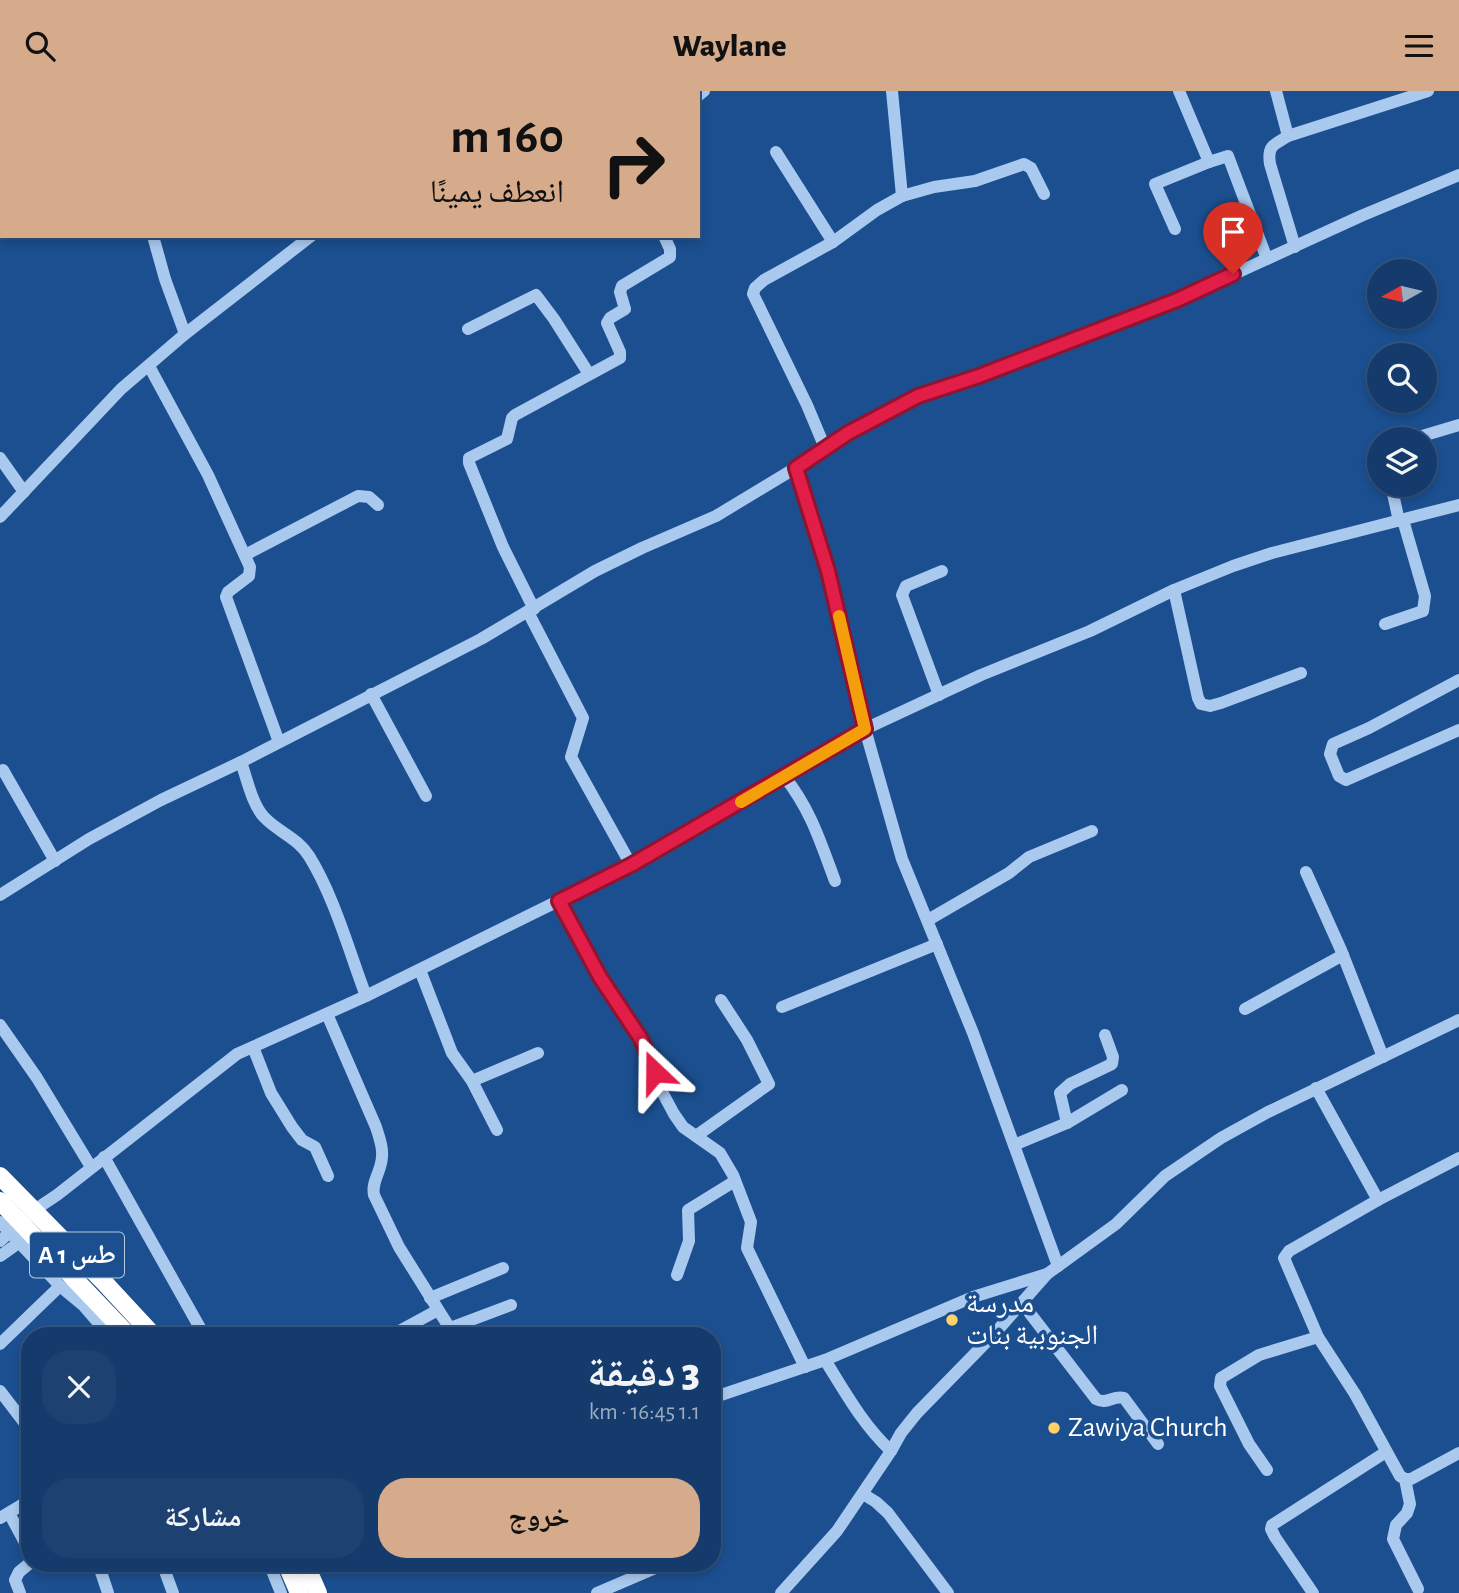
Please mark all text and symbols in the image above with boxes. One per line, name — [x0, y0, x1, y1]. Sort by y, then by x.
icon: search — [21, 27, 59, 65]
icon: menu — [1400, 27, 1438, 65]
text: Waylane — [673, 30, 787, 62]
text: 160 m — [450, 113, 564, 162]
icon: right — [588, 119, 679, 210]
text: انعطف يمينًا — [430, 176, 564, 208]
pin — [1203, 202, 1263, 274]
icon: arrive — [1214, 213, 1252, 251]
north arrow — [1367, 259, 1437, 329]
map controls — [1367, 259, 1437, 497]
button: search — [1367, 343, 1437, 413]
button: layers — [1367, 427, 1437, 497]
position arrow — [618, 1035, 692, 1109]
road number: A 1 طس — [30, 1233, 124, 1277]
place label: مدرسة الجنوبية بنات — [966, 1290, 1098, 1350]
marker: مدرسة الجنوبية بنات — [944, 1312, 960, 1328]
button: close — [42, 1350, 116, 1424]
text: 3 دقيقة — [587, 1352, 700, 1394]
text: 1.1 km · 16:45 — [589, 1401, 700, 1424]
place label: Zawiya Church — [1068, 1414, 1228, 1442]
marker: Zawiya Church — [1046, 1420, 1062, 1436]
button: مشاركة — [42, 1478, 364, 1558]
button: خروج — [378, 1478, 700, 1558]

